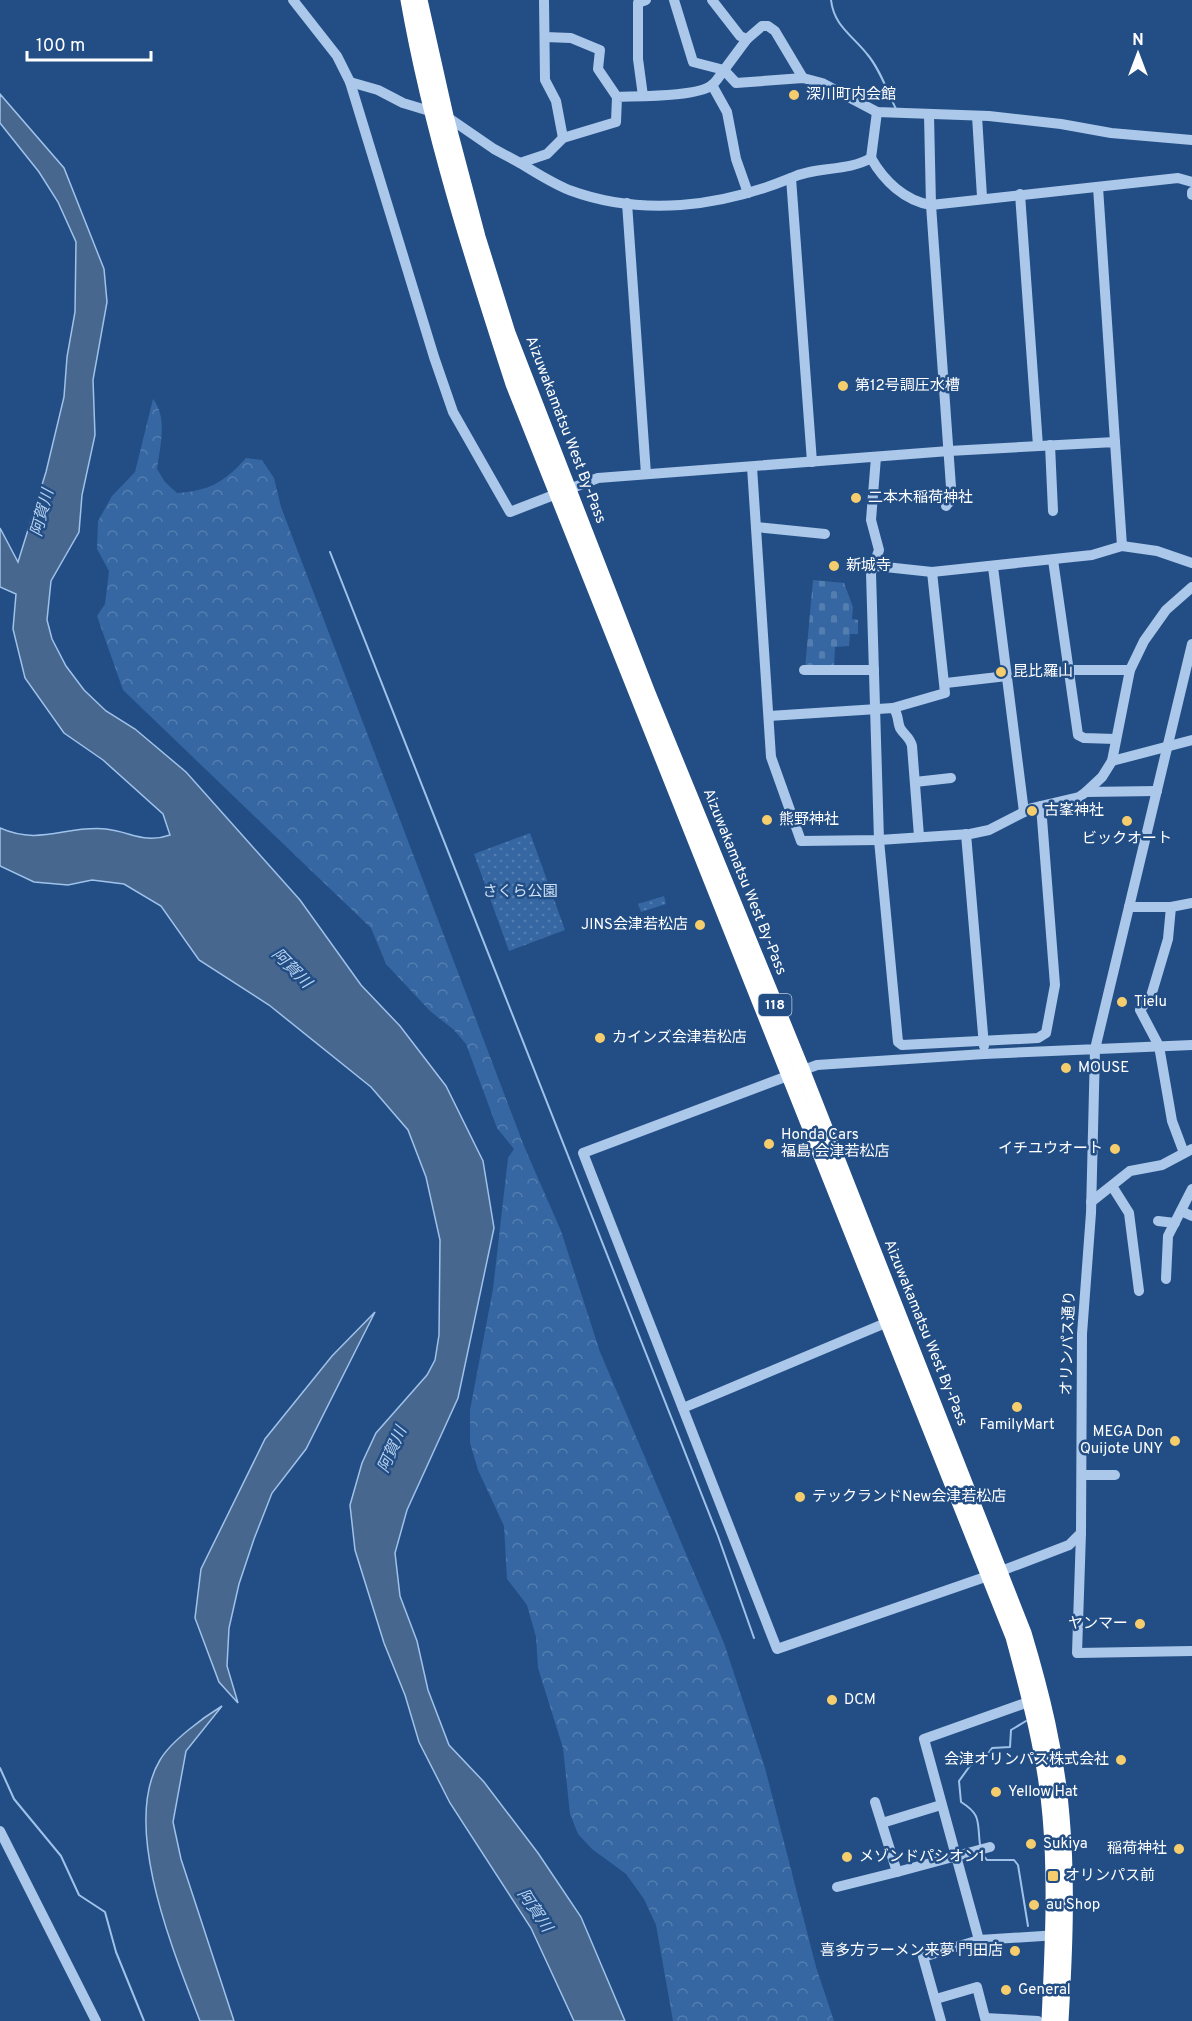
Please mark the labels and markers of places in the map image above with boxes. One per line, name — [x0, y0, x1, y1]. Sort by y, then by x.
place label: 深川町内会館 — [806, 86, 896, 105]
marker: 深川町内会館 — [787, 88, 801, 102]
place label: 第12号調圧水槽 — [855, 377, 960, 396]
marker: 第12号調圧水槽 — [836, 379, 850, 393]
place label: 二本木稲荷神社 — [868, 489, 973, 508]
marker: 二本木稲荷神社 — [849, 491, 863, 505]
place label: 新城寺 — [846, 557, 891, 576]
marker: 新城寺 — [827, 559, 841, 573]
place label: 昆比羅山 — [1013, 663, 1073, 682]
marker: 昆比羅山 — [994, 665, 1008, 679]
place label: 古峯神社 — [1044, 802, 1104, 821]
marker: 古峯神社 — [1025, 804, 1039, 818]
place label: 熊野神社 — [779, 811, 839, 830]
marker: 熊野神社 — [760, 813, 774, 827]
marker: ビックオート — [1120, 814, 1134, 828]
place label: ビックオート — [1082, 830, 1172, 849]
place label: JINS会津若松店 — [581, 916, 688, 935]
marker: JINS会津若松店 — [693, 918, 707, 932]
place label: Tielu — [1134, 993, 1167, 1012]
marker: Tielu — [1115, 995, 1129, 1009]
place label: カインズ会津若松店 — [612, 1029, 747, 1048]
marker: カインズ会津若松店 — [593, 1031, 607, 1045]
place label: MOUSE — [1078, 1059, 1129, 1078]
marker: MOUSE — [1059, 1061, 1073, 1075]
place label: Honda Cars 福島 会津若松店 — [781, 1126, 890, 1162]
marker: Honda Cars 福島 会津若松店 — [762, 1137, 776, 1151]
place label: イチユウオート — [998, 1140, 1103, 1159]
marker: イチユウオート — [1108, 1142, 1122, 1156]
marker: FamilyMart — [1010, 1400, 1024, 1414]
place label: FamilyMart — [979, 1416, 1055, 1435]
place label: MEGA Don Quijote UNY — [1080, 1423, 1163, 1459]
marker: MEGA Don Quijote UNY — [1168, 1434, 1182, 1448]
place label: テックランドNew会津若松店 — [812, 1488, 1006, 1507]
marker: テックランドNew会津若松店 — [793, 1490, 807, 1504]
place label: ヤンマー — [1068, 1615, 1128, 1634]
marker: ヤンマー — [1133, 1617, 1147, 1631]
place label: DCM — [844, 1691, 876, 1710]
marker: DCM — [825, 1693, 839, 1707]
place label: 会津オリンパス株式会社 — [944, 1751, 1109, 1770]
marker: 会津オリンパス株式会社 — [1114, 1753, 1128, 1767]
place label: Yellow Hat — [1008, 1783, 1078, 1802]
marker: Yellow Hat — [989, 1785, 1003, 1799]
place label: Sukiya — [1043, 1835, 1088, 1854]
marker: Sukiya — [1024, 1837, 1038, 1851]
place label: 稲荷神社 — [1107, 1840, 1167, 1859]
marker: 稲荷神社 — [1172, 1842, 1186, 1856]
place label: メゾンドパシオン1 — [859, 1848, 985, 1867]
marker: メゾンドパシオン1 — [840, 1850, 854, 1864]
place label: オリンパス前 — [1065, 1867, 1155, 1886]
marker: オリンパス前 — [1046, 1869, 1060, 1883]
place label: au Shop — [1046, 1896, 1100, 1915]
marker: au Shop — [1027, 1898, 1041, 1912]
place label: 喜多方ラーメン来夢 門田店 — [820, 1942, 1003, 1961]
marker: 喜多方ラーメン来夢 門田店 — [1008, 1944, 1022, 1958]
place label: General — [1018, 1981, 1071, 2000]
marker: General — [999, 1983, 1013, 1997]

